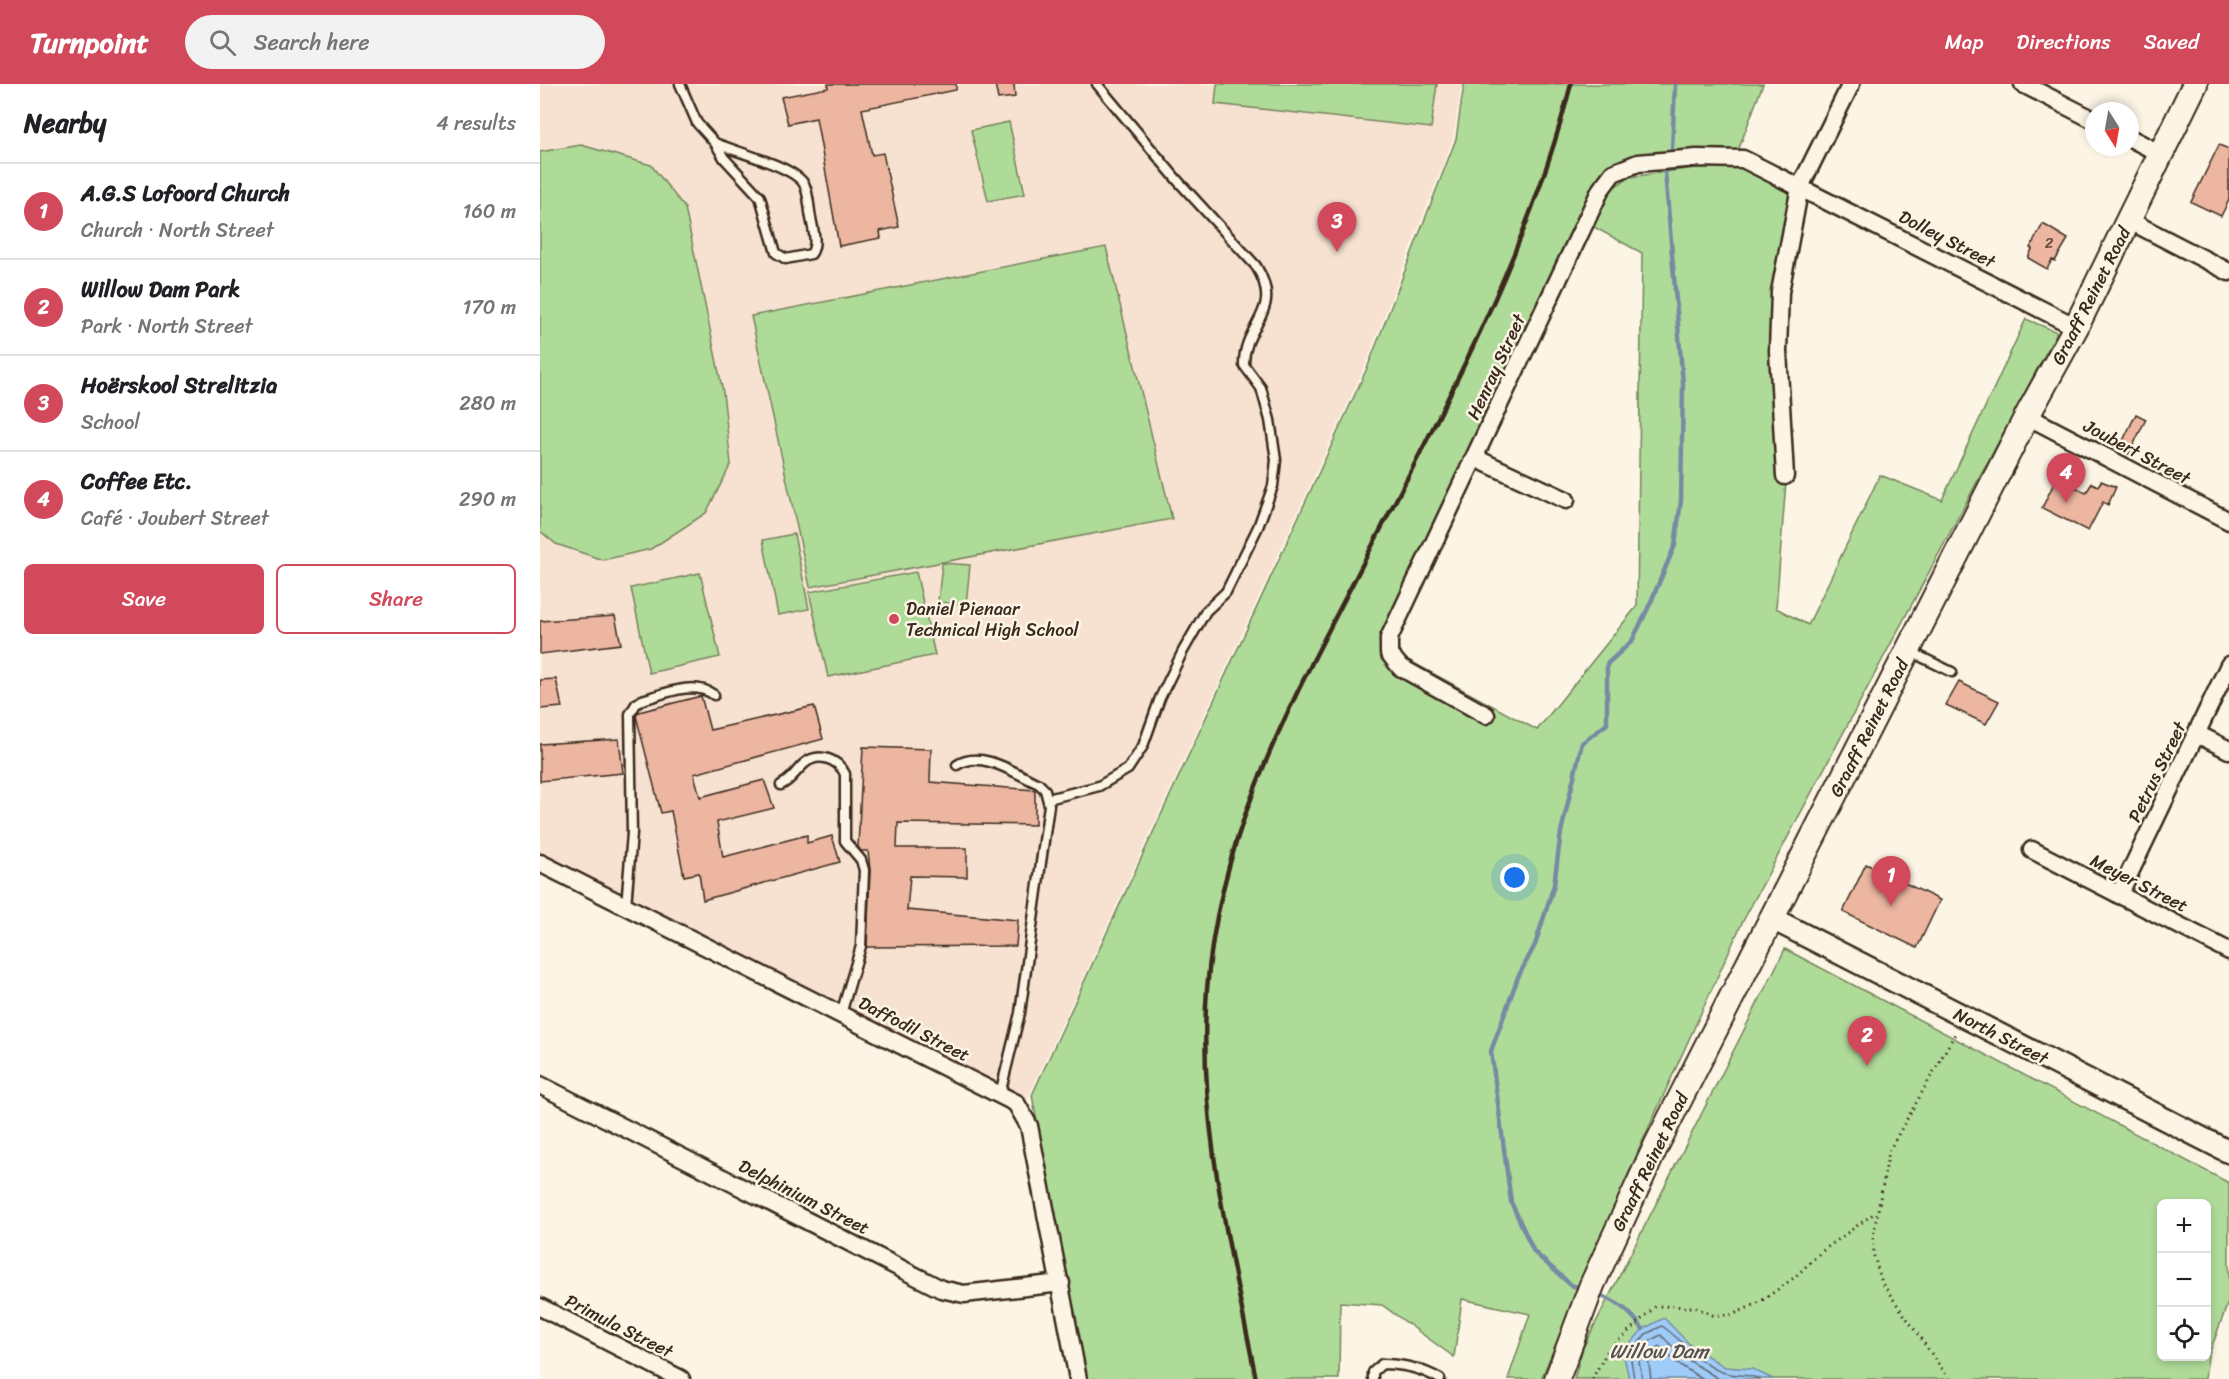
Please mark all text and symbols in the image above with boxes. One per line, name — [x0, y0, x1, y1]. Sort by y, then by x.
search box — [185, 15, 605, 69]
text: Turnpoint — [30, 18, 149, 67]
text: Search here — [254, 23, 370, 62]
text: Map — [1945, 23, 1983, 61]
text: Directions — [2016, 23, 2111, 61]
text: Saved — [2144, 23, 2199, 61]
icon: search — [206, 26, 239, 59]
text: Nearby — [24, 100, 106, 146]
north arrow — [2085, 102, 2139, 156]
text: 4 results — [436, 106, 516, 141]
text: A.G.S Lofoord Church — [81, 174, 290, 213]
text: 1 — [39, 194, 48, 229]
text: 160 m — [463, 194, 516, 229]
street label: Dolley Street — [1893, 201, 2002, 277]
pin: 3 — [1318, 202, 1356, 252]
text: Church · North Street — [81, 213, 274, 248]
street label: Graaff Reinet Road — [2042, 220, 2140, 371]
house number: 2 — [2045, 230, 2054, 256]
text: Willow Dam Park — [81, 270, 240, 309]
text: 2 — [38, 290, 49, 325]
text: 170 m — [463, 290, 516, 325]
street label: Henray Street — [1457, 308, 1535, 425]
text: Park · North Street — [81, 309, 253, 344]
text: Hoërskool Strelitzia — [81, 366, 277, 405]
text: 3 — [38, 386, 49, 421]
text: 280 m — [459, 386, 516, 421]
text: School — [81, 405, 140, 440]
street label: Joubert Street — [2077, 410, 2197, 494]
pin: 4 — [2046, 454, 2086, 503]
text: Coffee Etc. — [81, 462, 192, 501]
text: 4 — [37, 482, 50, 517]
text: 290 m — [459, 482, 516, 517]
text: Café · Joubert Street — [81, 501, 269, 536]
button: Save — [24, 564, 264, 634]
button: Share — [276, 564, 516, 634]
place label: Daniel Pienaar Technical High School — [906, 593, 1080, 646]
marker: Daniel Pienaar Technical High School — [887, 612, 901, 626]
street label: Graaff Reinet Road — [1820, 652, 1918, 803]
street label: Petrus Street — [2119, 715, 2196, 828]
street label: Meyer Street — [2084, 845, 2194, 921]
pin: 1 — [1872, 856, 1910, 906]
your location — [1500, 863, 1529, 892]
street label: Daffodil Street — [853, 987, 975, 1071]
street label: North Street — [1948, 998, 2055, 1074]
pin: 2 — [1848, 1016, 1886, 1066]
street label: Graaff Reinet Road — [1602, 1085, 1698, 1237]
street label: Delphinium Street — [733, 1150, 875, 1244]
map controls — [2157, 1199, 2211, 1361]
button: + — [2157, 1199, 2211, 1253]
button: − — [2157, 1253, 2211, 1307]
street label: Primula Street — [559, 1285, 679, 1367]
button: locate — [2157, 1307, 2211, 1361]
water label: Willow Dam — [1610, 1334, 1711, 1369]

